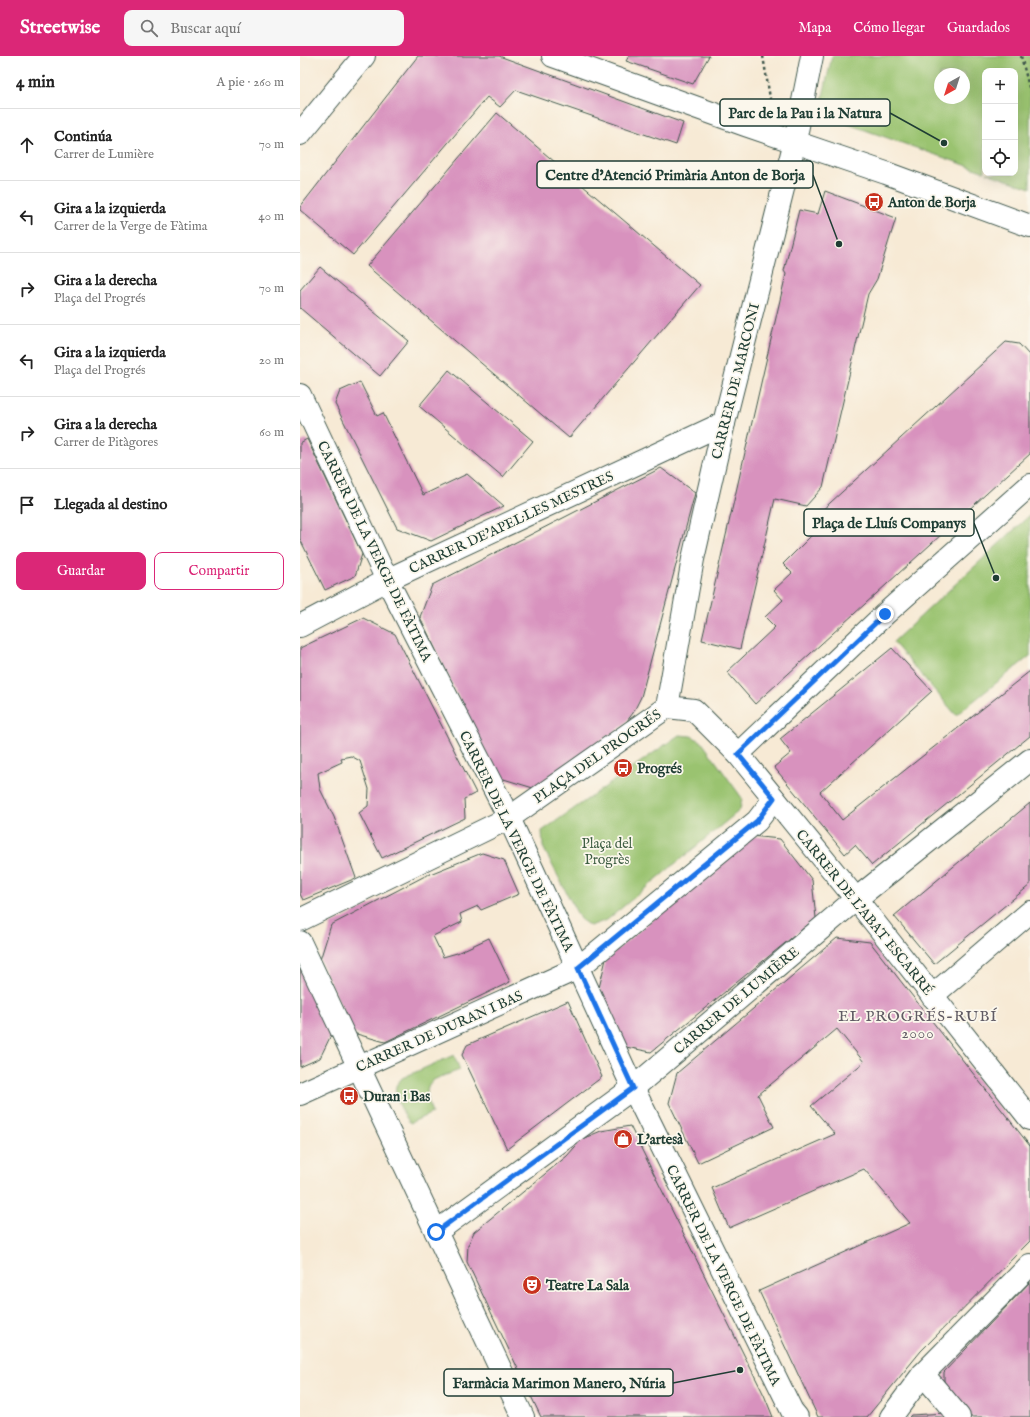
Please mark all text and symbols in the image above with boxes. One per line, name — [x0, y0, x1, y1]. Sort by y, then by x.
search box — [124, 10, 404, 46]
text: Streetwise — [20, 16, 100, 40]
icon: search — [138, 17, 160, 39]
text: Buscar aquí — [170, 19, 241, 38]
text: Mapa — [798, 19, 831, 37]
text: Cómo llegar — [853, 19, 925, 37]
text: Guardados — [947, 19, 1010, 37]
north arrow — [934, 68, 970, 104]
map controls — [982, 68, 1018, 176]
button: + — [982, 68, 1018, 104]
text: 4 min — [16, 72, 55, 93]
text: A pie · 260 m — [217, 74, 284, 91]
callout: Parc de la Pau i la Natura — [720, 99, 890, 126]
text: Parc de la Pau i la Natura — [728, 104, 882, 123]
button: − — [982, 104, 1018, 140]
text: Continúa — [54, 127, 112, 146]
icon: ahead — [16, 134, 38, 156]
text: 70 m — [259, 136, 284, 153]
button: locate — [982, 140, 1018, 176]
text: Carrer de Lumière — [54, 146, 154, 163]
callout: Centre d'Atenció Primària Anton de Borja — [537, 161, 813, 188]
text: Centre d'Atenció Primària Anton de Borja — [545, 166, 805, 185]
bus stop icon: Anton de Borja — [863, 191, 885, 213]
place label: Anton de Borja — [887, 194, 977, 212]
text: Gira a la izquierda — [54, 199, 166, 218]
icon: left — [16, 206, 38, 228]
text: 40 m — [258, 208, 284, 225]
text: Carrer de la Verge de Fàtima — [54, 218, 207, 235]
text: Gira a la derecha — [54, 271, 157, 290]
icon: right — [16, 278, 38, 300]
text: 70 m — [259, 280, 284, 297]
text: Plaça del Progrés — [54, 290, 146, 307]
street label: CARRER DE MARCONI — [708, 301, 764, 461]
text: Gira a la izquierda — [54, 343, 166, 362]
icon: left — [16, 350, 38, 372]
text: 20 m — [259, 352, 284, 369]
text: Plaça del Progrés — [54, 362, 146, 379]
text: Gira a la derecha — [54, 415, 157, 434]
icon: right — [16, 422, 38, 444]
text: 60 m — [259, 424, 284, 441]
text: Carrer de Pitàgores — [54, 434, 158, 451]
street label: CARRER DE LA VERGE DE FÀTIMA — [313, 438, 437, 665]
street label: CARRER DE'APEL·LES MESTRES — [406, 468, 617, 578]
icon: arrive — [16, 494, 38, 516]
text: Llegada al destino — [54, 495, 167, 514]
callout: Plaça de Lluís Companys — [804, 509, 974, 536]
text: Plaça de Lluís Companys — [812, 514, 967, 533]
button: Guardar — [16, 552, 146, 590]
button: Compartir — [154, 552, 284, 590]
route end — [876, 605, 894, 623]
street label: PLAÇA DEL PROGRÉS — [530, 705, 665, 808]
street label: CARRER DE LA VERGE DE FÀTIMA — [455, 728, 579, 955]
bus stop icon: Progrés — [612, 757, 634, 779]
place label: Progrés — [637, 760, 682, 778]
street label: CARRER DE L'ABAT ESCARRÉ — [792, 825, 938, 999]
park label: Plaça del Progrès — [582, 835, 633, 869]
street label: CARRER DE LUMIÈRE — [670, 942, 803, 1059]
street label: CARRER DE DURAN I BAS — [353, 987, 526, 1077]
district label: EL PROGRÉS-RUBÍ 2000 — [838, 1007, 998, 1043]
bus stop icon: Duran i Bas — [338, 1085, 360, 1107]
place label: Duran i Bas — [363, 1088, 430, 1106]
shop icon: L'artesà — [612, 1128, 634, 1150]
place label: L'artesà — [637, 1131, 684, 1149]
street label: CARRER DE LA VERGE DE FÀTIMA — [662, 1162, 786, 1389]
route start — [427, 1223, 445, 1241]
theatre icon: Teatre La Sala — [521, 1274, 543, 1296]
place label: Teatre La Sala — [545, 1277, 630, 1295]
callout: Farmàcia Marimon Manero, Núria — [444, 1369, 673, 1396]
text: Farmàcia Marimon Manero, Núria — [452, 1374, 666, 1393]

